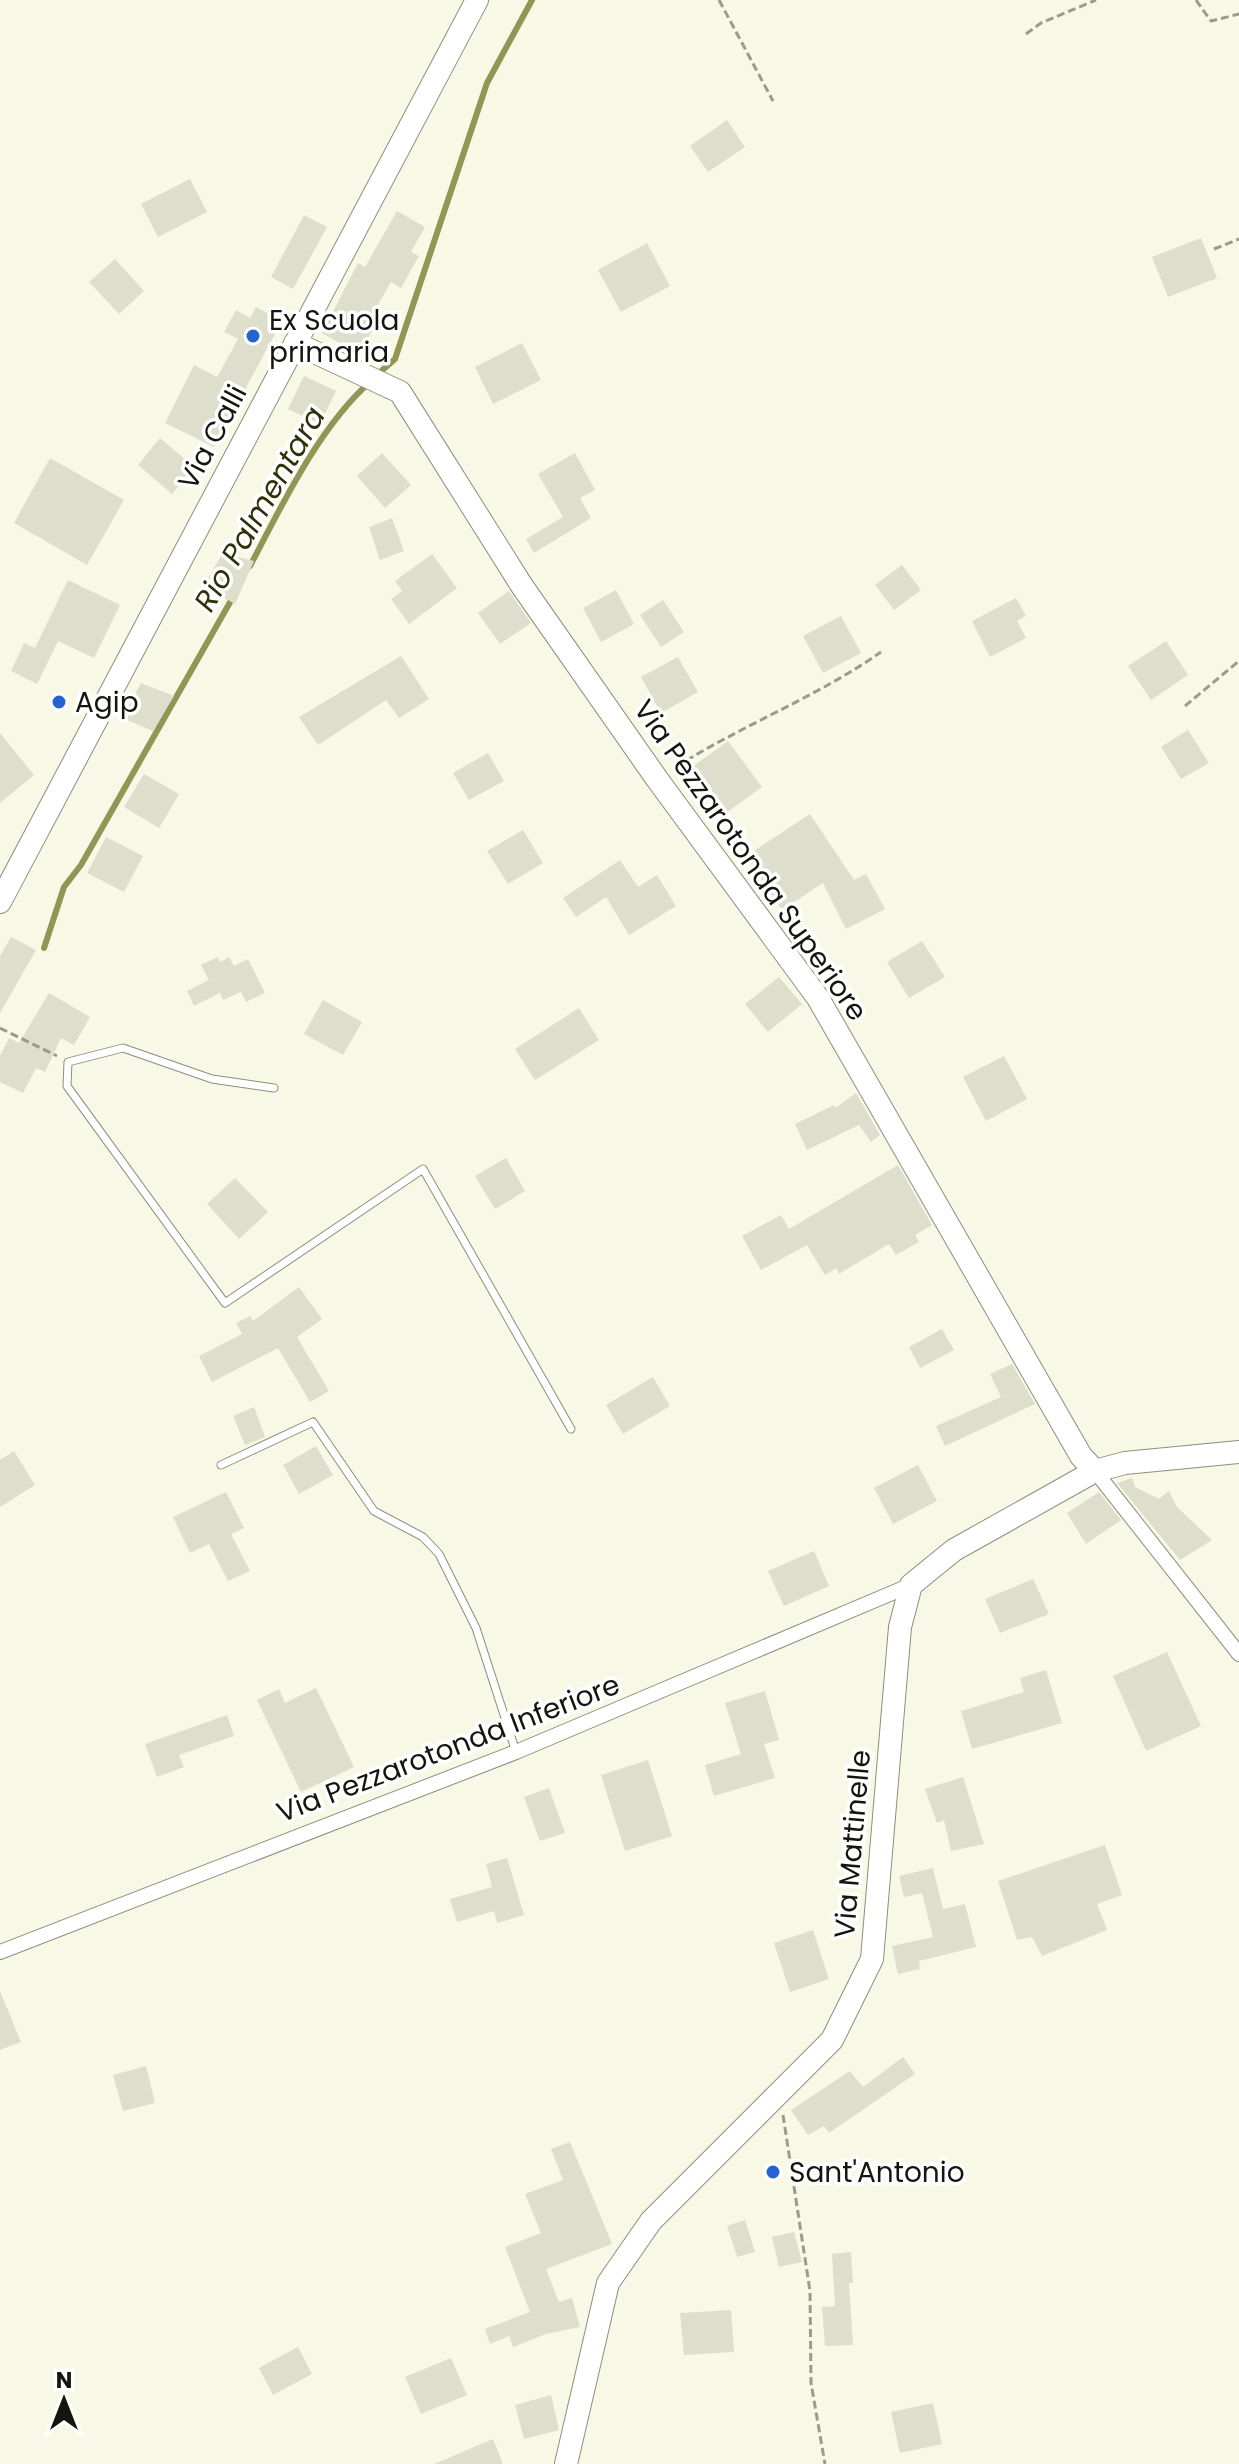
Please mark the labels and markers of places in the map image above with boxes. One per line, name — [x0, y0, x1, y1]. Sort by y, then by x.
place label: Ex Scuola primaria — [269, 301, 399, 372]
marker: Ex Scuola primaria — [244, 327, 262, 345]
place label: Agip — [75, 683, 139, 722]
marker: Agip — [50, 693, 68, 711]
place label: Sant'Antonio — [789, 2153, 965, 2192]
marker: Sant'Antonio — [764, 2163, 782, 2181]

